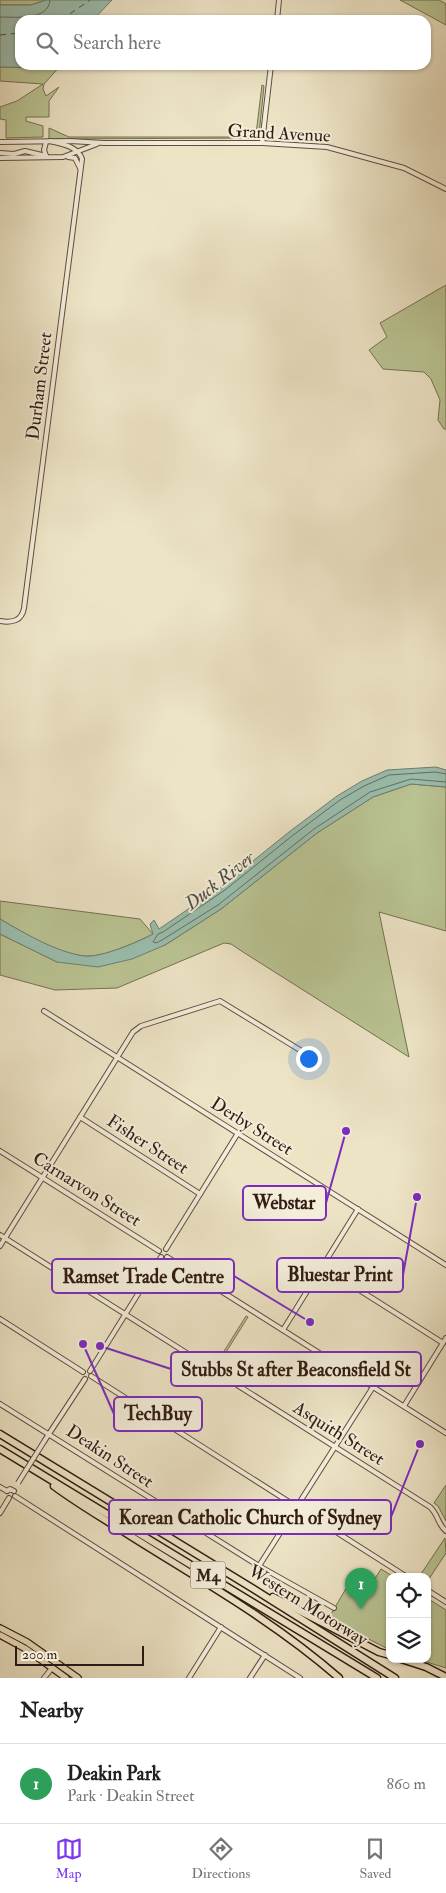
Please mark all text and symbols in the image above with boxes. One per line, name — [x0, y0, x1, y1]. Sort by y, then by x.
search box — [15, 15, 431, 70]
icon: search — [33, 29, 61, 57]
text: Search here — [73, 31, 161, 55]
street label: Grand Avenue — [227, 119, 332, 148]
street label: Durham Street — [21, 331, 58, 441]
water label: Duck River — [179, 846, 260, 916]
your location — [296, 1046, 322, 1072]
street label: Derby Street — [206, 1092, 297, 1161]
street label: Fisher Street — [103, 1109, 193, 1179]
street label: Carnarvon Street — [28, 1147, 145, 1232]
callout: Webstar — [243, 1186, 326, 1220]
text: Webstar — [252, 1191, 316, 1215]
callout: Bluestar Print — [277, 1258, 403, 1292]
callout: Ramset Trade Centre — [52, 1259, 234, 1293]
text: Bluestar Print — [287, 1263, 394, 1287]
text: Ramset Trade Centre — [62, 1265, 224, 1289]
callout: Stubbs St after Beaconsfield St — [171, 1352, 421, 1386]
text: Stubbs St after Beaconsfield St — [181, 1358, 412, 1382]
street label: Asquith Street — [288, 1396, 389, 1471]
callout: TechBuy — [114, 1397, 202, 1431]
text: TechBuy — [123, 1402, 193, 1427]
street label: Deakin Street — [62, 1420, 158, 1493]
callout: Korean Catholic Church of Sydney — [109, 1500, 391, 1534]
text: Korean Catholic Church of Sydney — [119, 1506, 382, 1531]
street label: Western Motorway — [243, 1559, 373, 1652]
road number: M4 — [190, 1562, 226, 1588]
pin: 1 — [345, 1568, 377, 1609]
map controls — [386, 1573, 431, 1663]
button: locate — [386, 1573, 431, 1618]
button: layers — [386, 1618, 431, 1663]
scale bar — [15, 1643, 144, 1666]
text: 200 m — [22, 1646, 57, 1663]
text: Nearby — [20, 1697, 83, 1724]
text: Deakin Park — [67, 1762, 161, 1786]
text: 1 — [33, 1774, 39, 1794]
text: 860 m — [386, 1774, 426, 1794]
text: Park · Deakin Street — [67, 1786, 194, 1806]
tab: Map — [55, 1835, 83, 1882]
tab: Directions — [192, 1835, 250, 1882]
tab: Saved — [359, 1835, 391, 1882]

